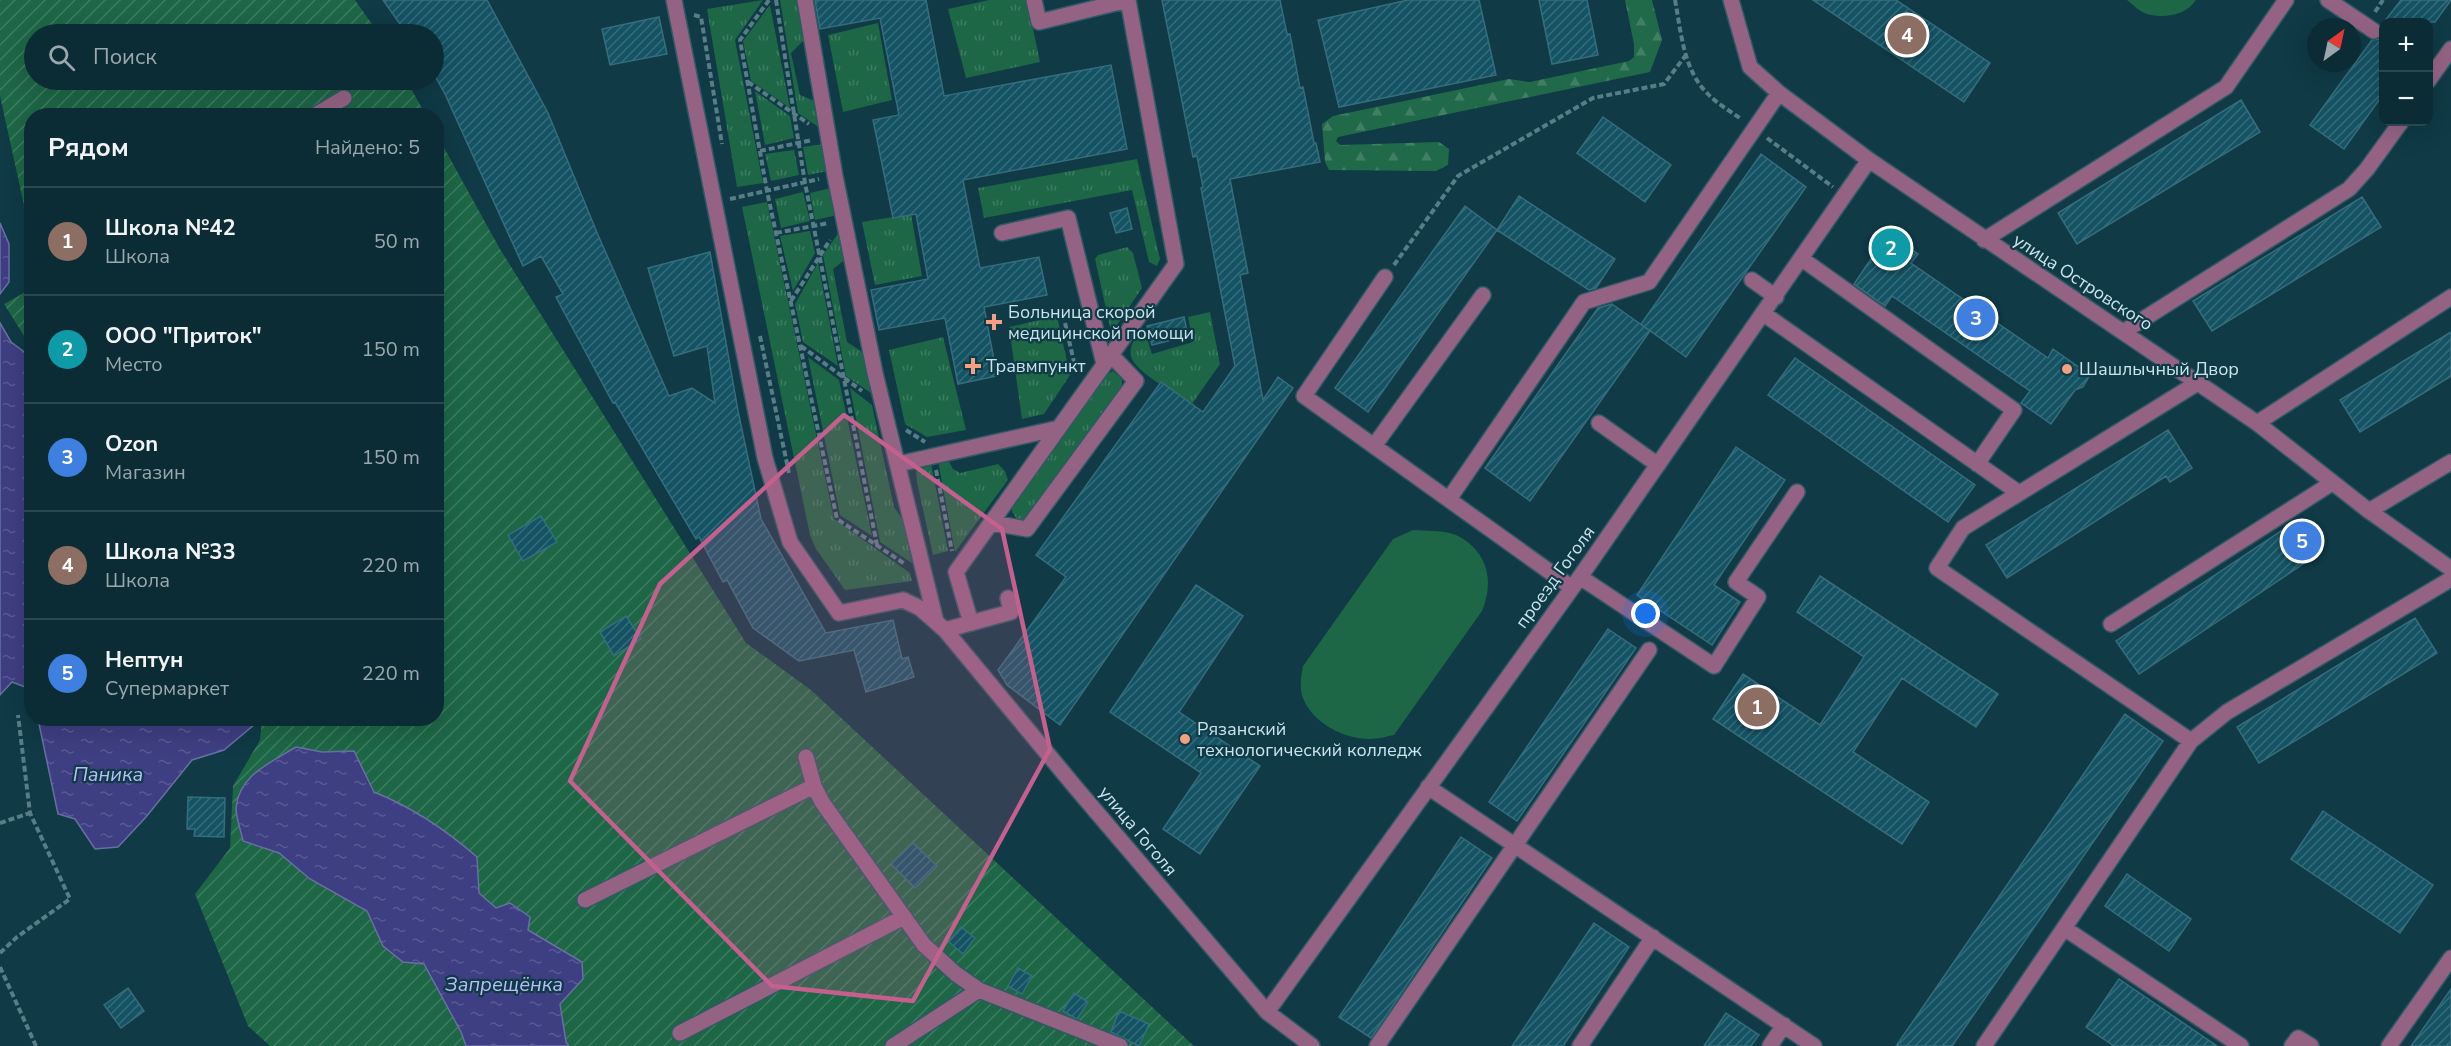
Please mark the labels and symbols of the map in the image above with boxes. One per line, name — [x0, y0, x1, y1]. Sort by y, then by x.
pin: 4 — [1888, 12, 1926, 57]
north arrow — [2307, 18, 2361, 72]
pin: 2 — [1872, 226, 1910, 270]
street label: улица Островского — [2009, 228, 2157, 336]
pin: 3 — [1956, 296, 1996, 340]
place label: Больница скорой медицинской помощи — [1008, 300, 1194, 345]
marker: Больница скорой медицинской помощи — [985, 313, 1003, 331]
place label: Травмпункт — [986, 354, 1086, 378]
marker: Травмпункт — [964, 357, 982, 375]
place label: Шашлычный Двор — [2079, 357, 2239, 381]
marker: Шашлычный Двор — [2060, 362, 2074, 376]
pin: 5 — [2282, 518, 2322, 564]
street label: проезд Гоголя — [1510, 521, 1600, 633]
your location — [1631, 599, 1660, 628]
pin: 1 — [1738, 684, 1776, 730]
place label: Рязанский технологический колледж — [1197, 717, 1422, 762]
marker: Рязанский технологический колледж — [1178, 732, 1192, 746]
water label: Паника — [73, 761, 143, 788]
street label: улица Гоголя — [1093, 781, 1183, 881]
water label: Запрещёнка — [445, 971, 563, 998]

